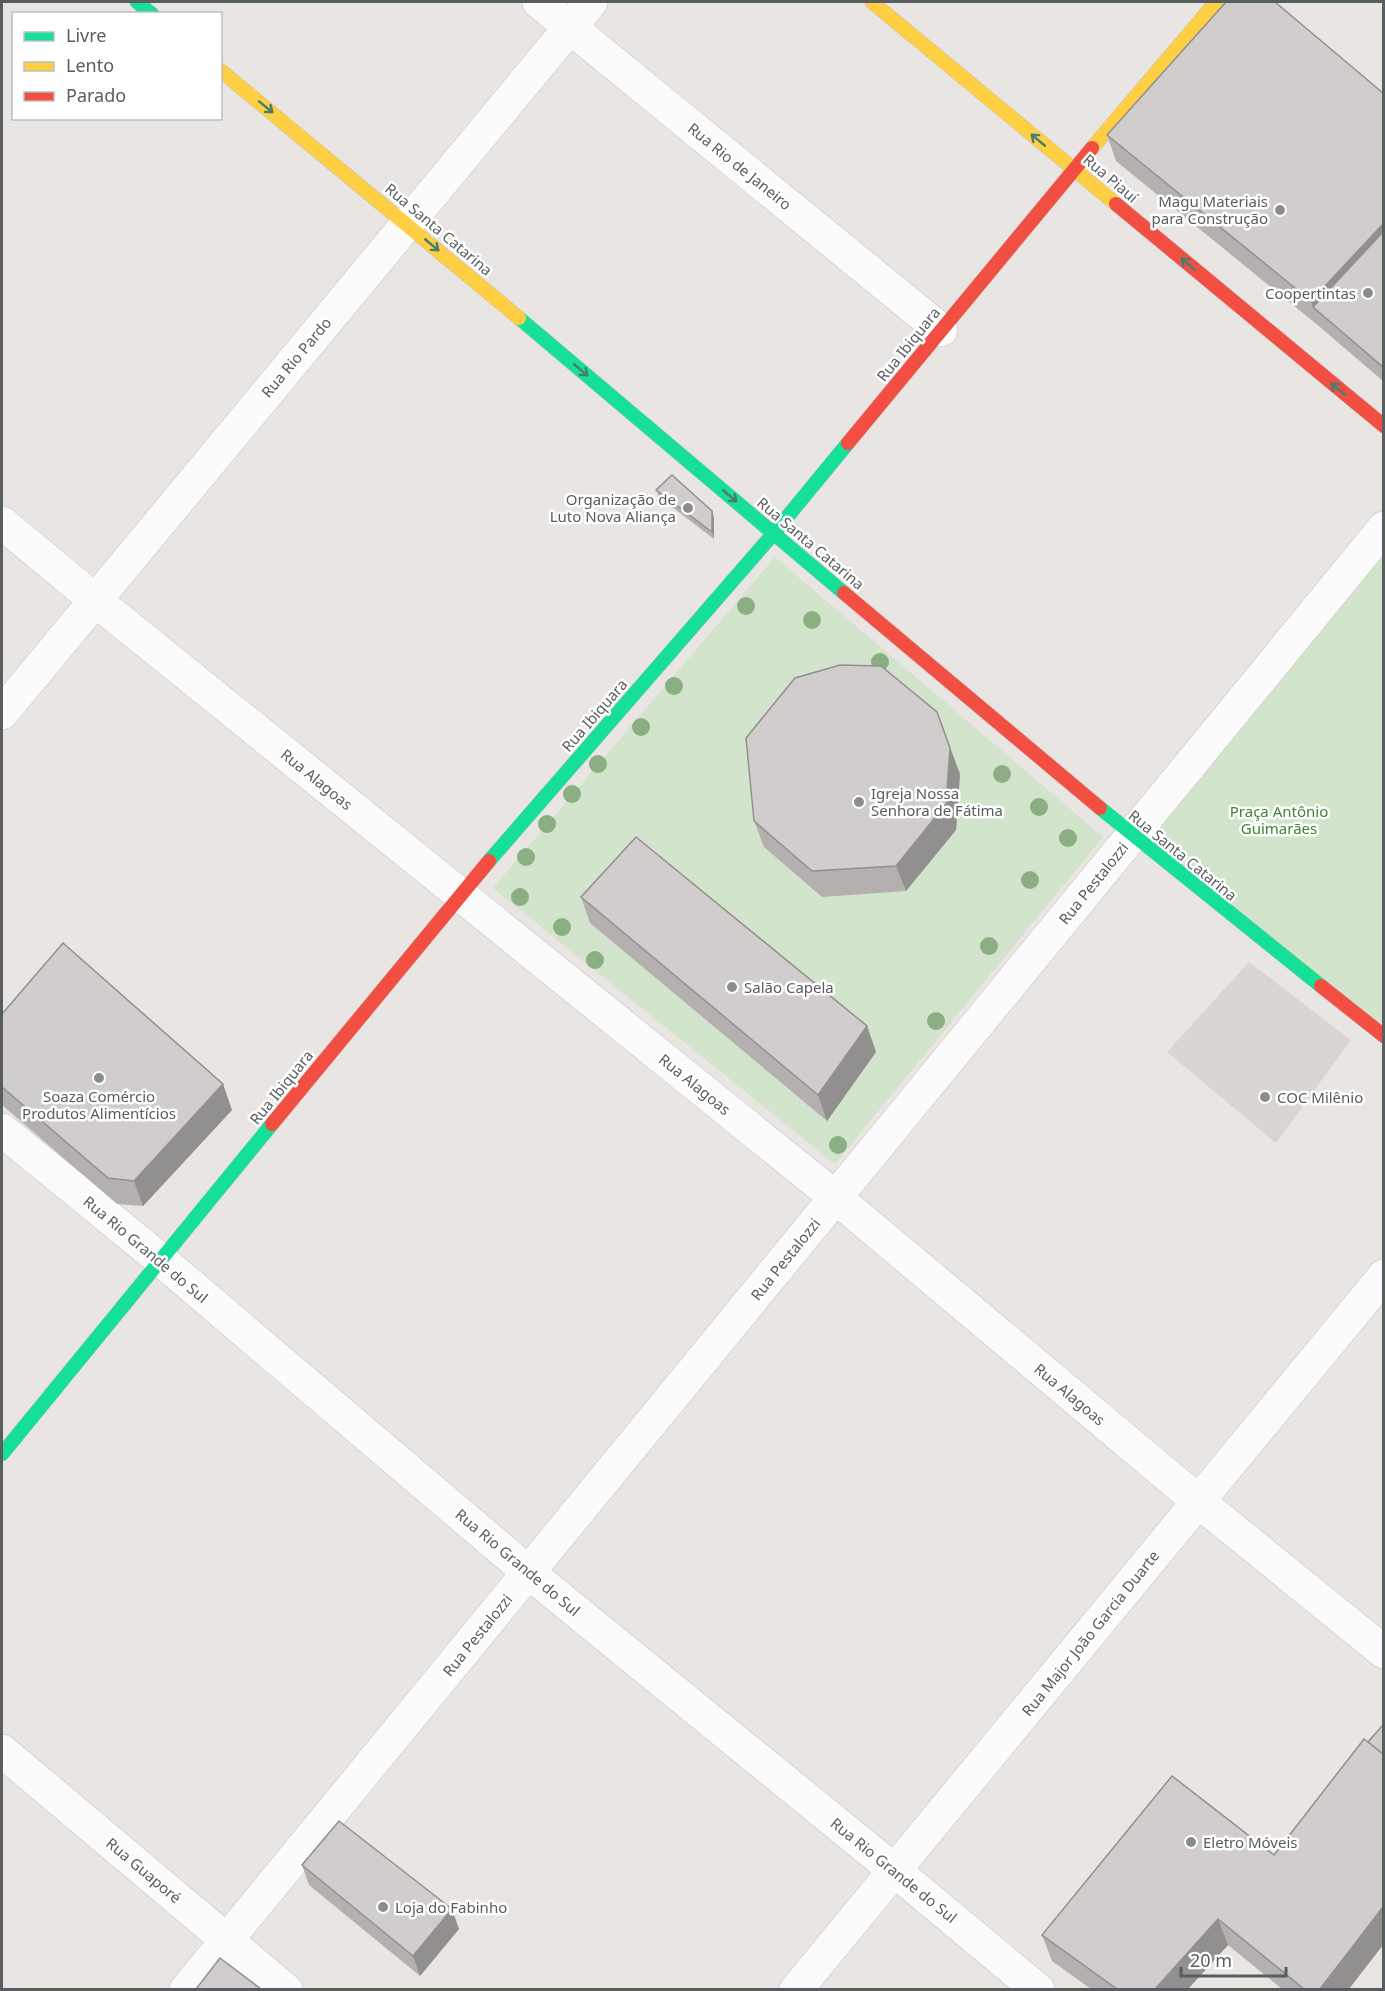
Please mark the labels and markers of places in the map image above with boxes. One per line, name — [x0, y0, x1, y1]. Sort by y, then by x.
place label: Magu Materiais para Construção — [1152, 191, 1268, 228]
marker: Magu Materiais para Construção — [1273, 203, 1287, 217]
place label: Coopertintas — [1265, 283, 1356, 303]
marker: Coopertintas — [1361, 286, 1375, 300]
place label: Organização de Luto Nova Aliança — [550, 489, 676, 526]
marker: Organização de Luto Nova Aliança — [681, 501, 695, 515]
place label: Igreja Nossa Senhora de Fátima — [871, 783, 1003, 820]
marker: Igreja Nossa Senhora de Fátima — [852, 795, 866, 809]
place label: Salão Capela — [744, 977, 834, 997]
marker: Salão Capela — [725, 980, 739, 994]
marker: Soaza Comércio Produtos Alimentícios — [92, 1071, 106, 1085]
place label: Soaza Comércio Produtos Alimentícios — [22, 1086, 176, 1123]
place label: COC Milênio — [1277, 1087, 1363, 1107]
marker: COC Milênio — [1258, 1090, 1272, 1104]
place label: Eletro Móveis — [1203, 1832, 1297, 1852]
marker: Eletro Móveis — [1184, 1835, 1198, 1849]
place label: Loja do Fabinho — [395, 1897, 507, 1917]
marker: Loja do Fabinho — [376, 1900, 390, 1914]

